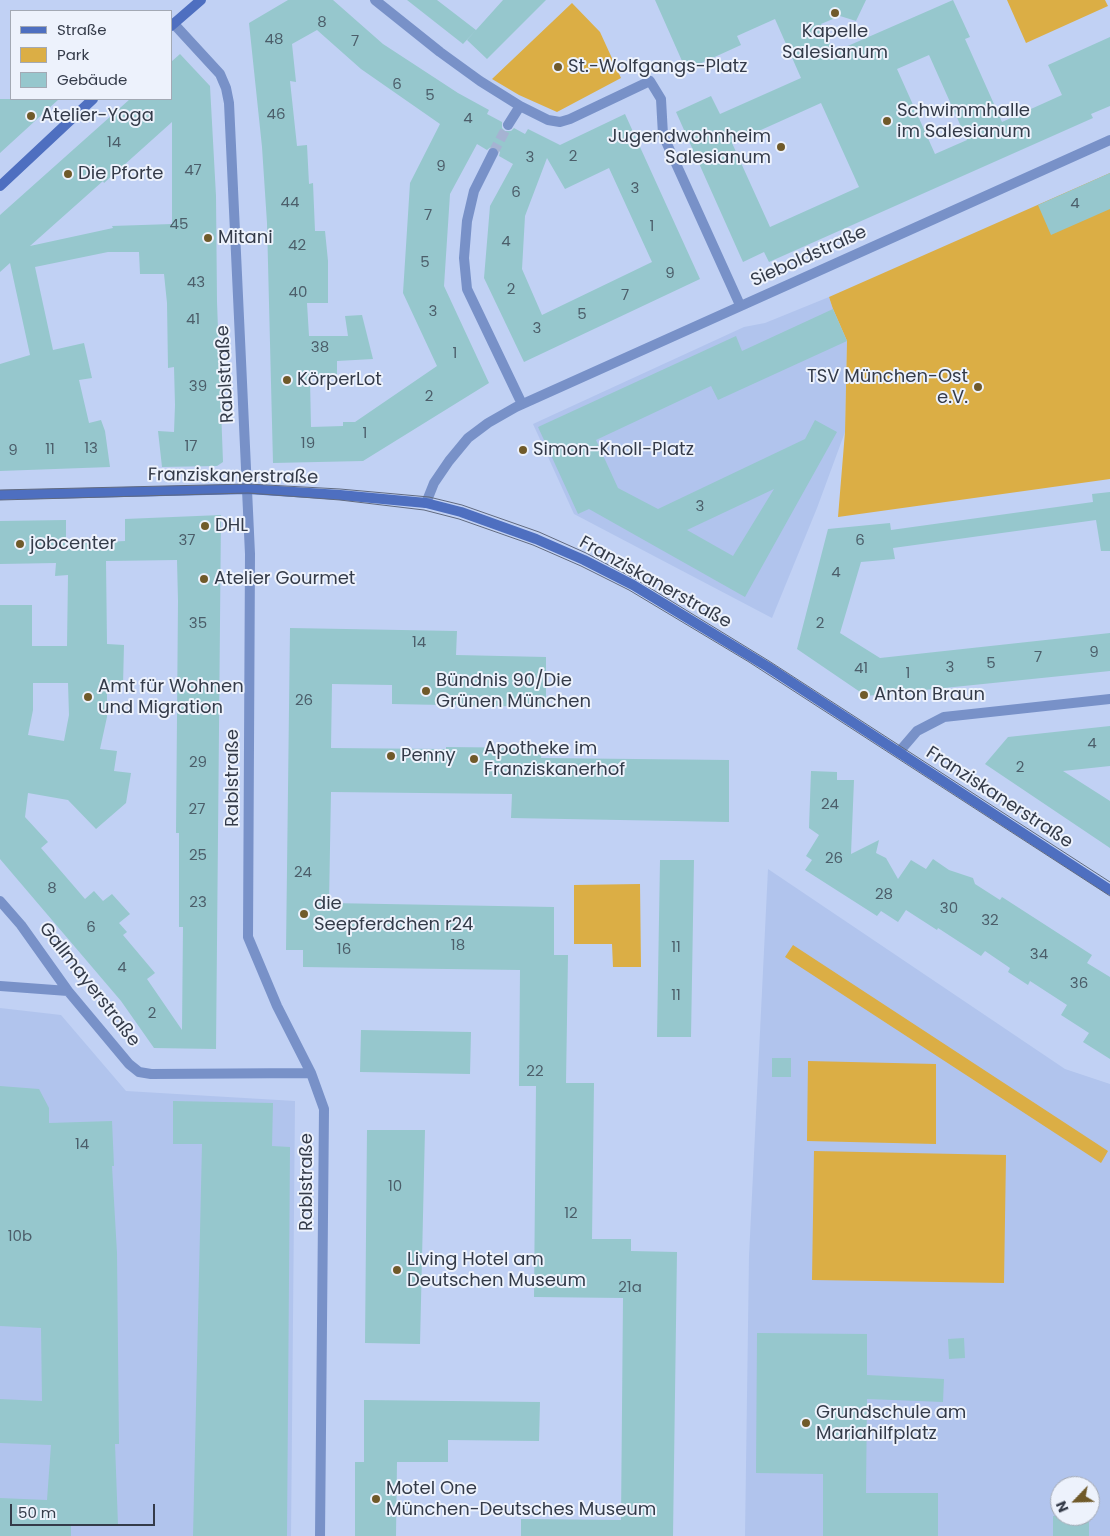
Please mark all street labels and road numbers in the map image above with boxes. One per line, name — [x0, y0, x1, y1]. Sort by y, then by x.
street label: Sieboldstraße — [748, 222, 870, 292]
street label: Rablstraße — [213, 325, 239, 423]
street label: Franziskanerstraße — [148, 465, 318, 489]
street label: Franziskanerstraße — [575, 532, 735, 634]
street label: Rablstraße — [222, 729, 244, 827]
street label: Franziskanerstraße — [922, 742, 1076, 854]
street label: Gallmayerstraße — [34, 918, 144, 1052]
street label: Rablstraße — [296, 1133, 318, 1231]

